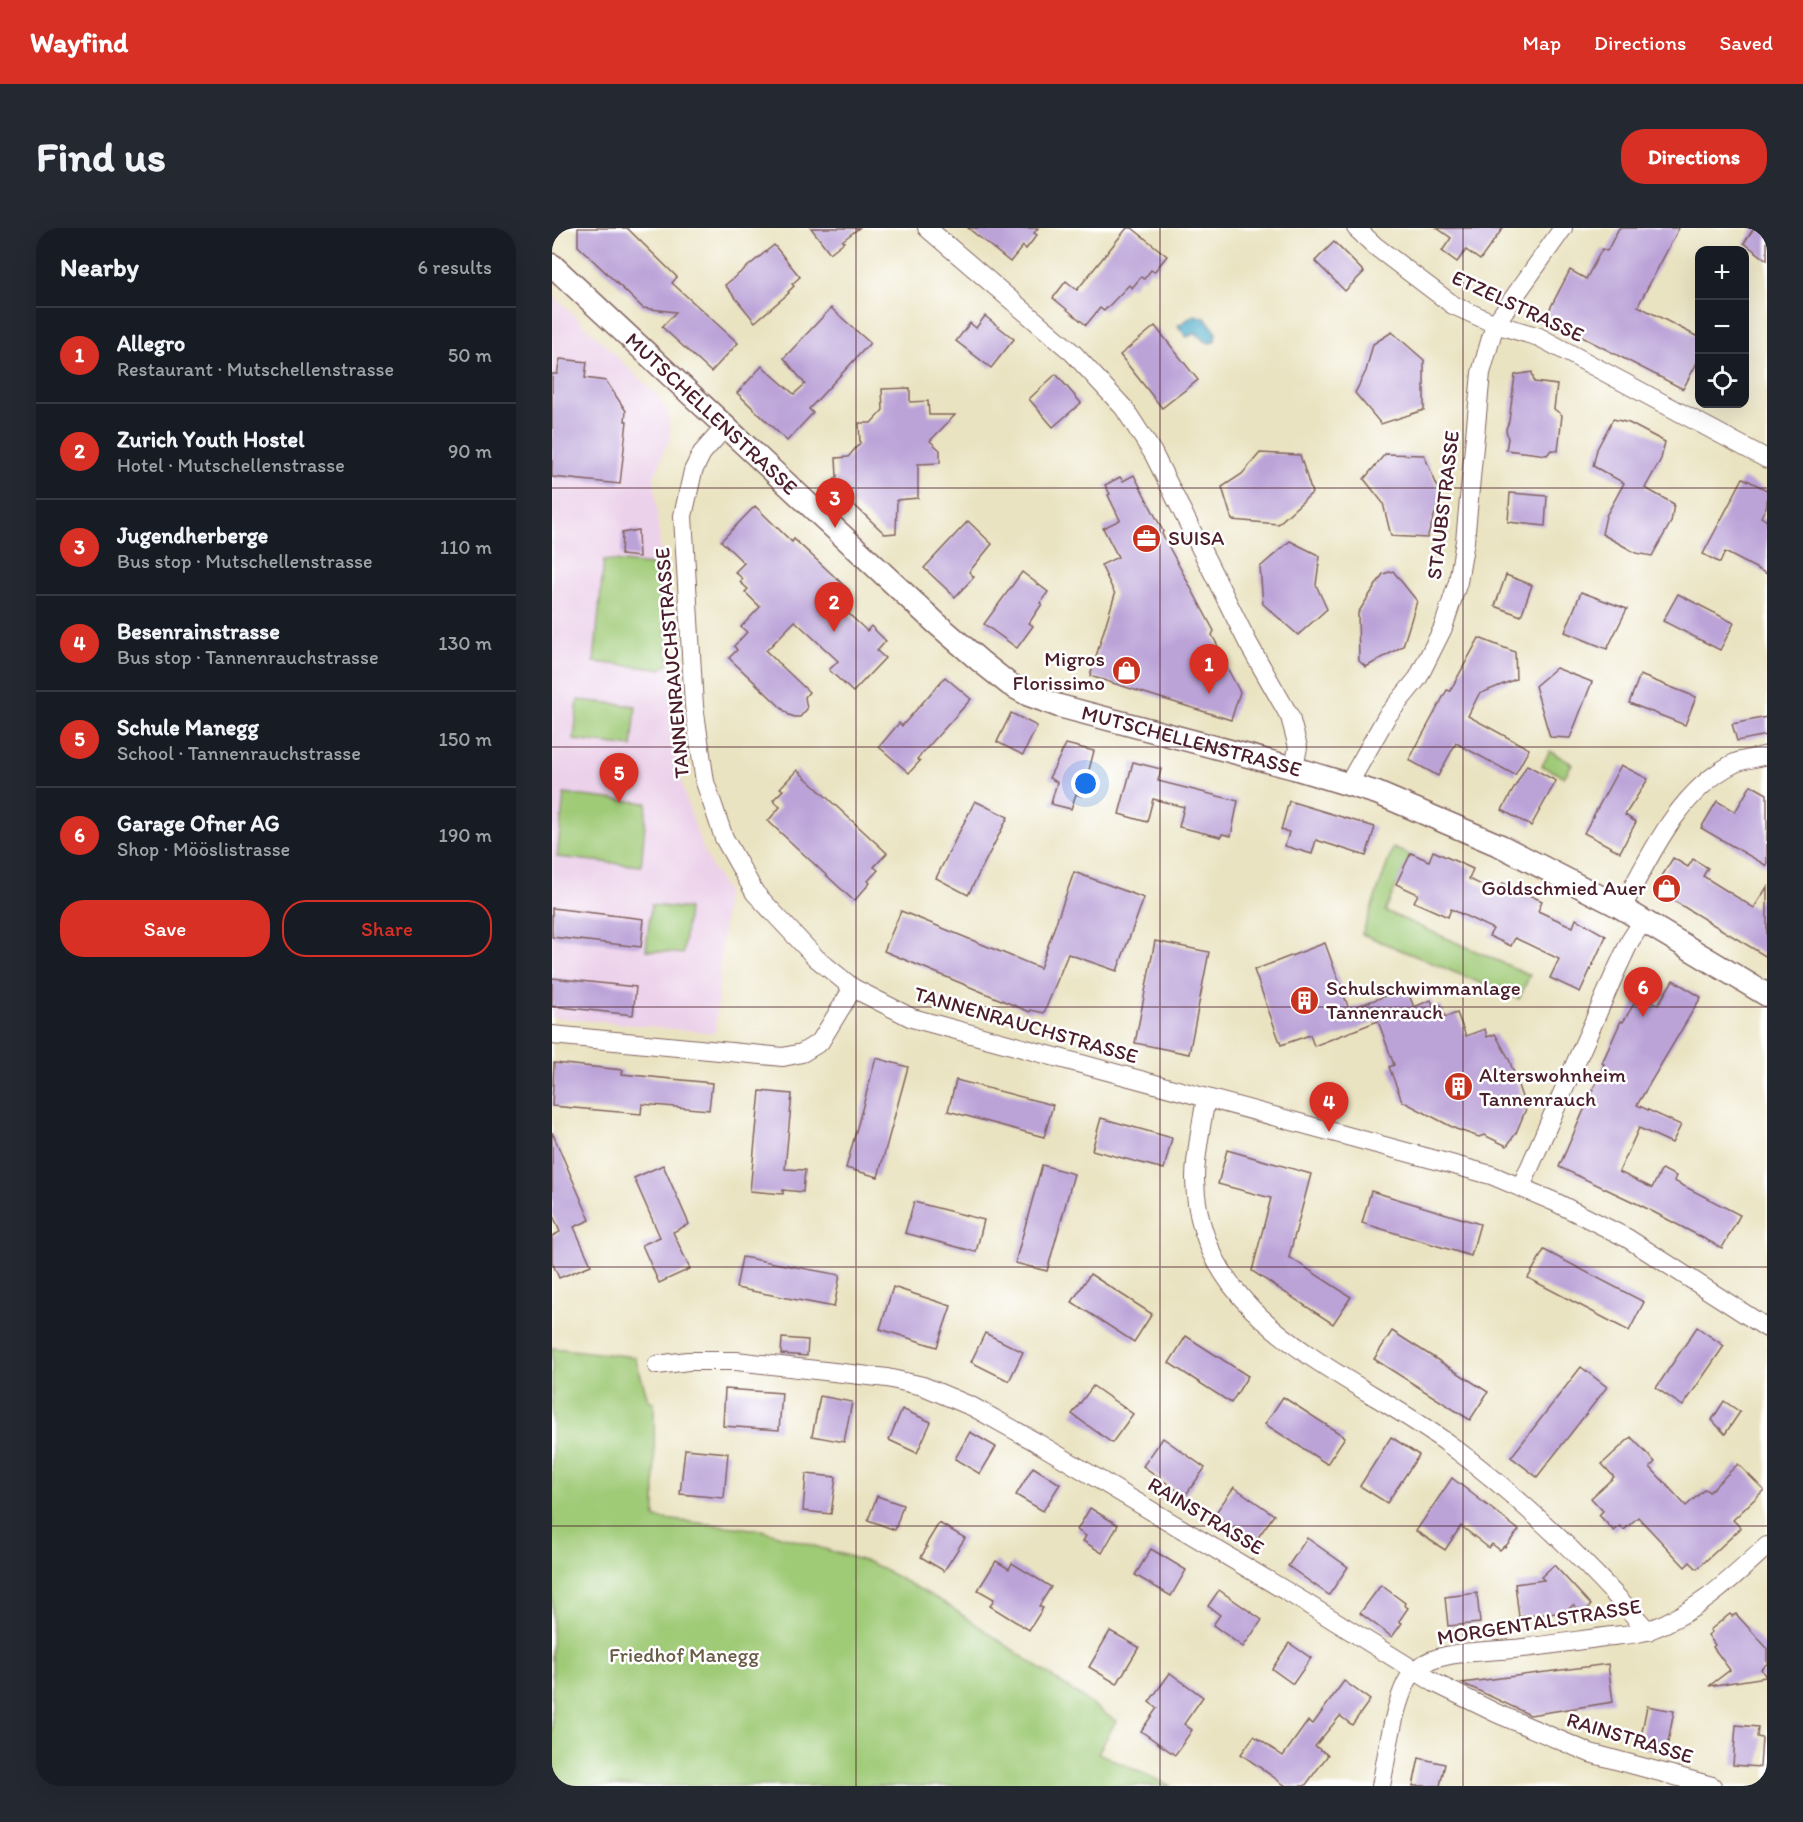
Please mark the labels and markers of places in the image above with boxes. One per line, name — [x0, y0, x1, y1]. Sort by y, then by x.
pin: 3 — [816, 478, 854, 528]
office icon: SUISA — [1131, 522, 1163, 554]
place label: SUISA — [1168, 525, 1225, 550]
pin: 2 — [814, 582, 854, 632]
pin: 1 — [1190, 644, 1228, 694]
place label: Migros Florissimo — [1012, 646, 1105, 695]
shop icon: Migros Florissimo — [1110, 655, 1142, 687]
pin: 5 — [600, 754, 638, 803]
shop icon: Goldschmied Auer — [1651, 872, 1683, 904]
place label: Goldschmied Auer — [1481, 875, 1646, 900]
pin: 6 — [1624, 968, 1662, 1017]
place label: Schulschwimmanlage Tannenrauch — [1326, 975, 1521, 1024]
building icon: Schulschwimmanlage Tannenrauch — [1289, 984, 1321, 1016]
place label: Alterswohnheim Tannenrauch — [1479, 1062, 1626, 1111]
building icon: Alterswohnheim Tannenrauch — [1442, 1071, 1474, 1103]
pin: 4 — [1310, 1082, 1348, 1132]

